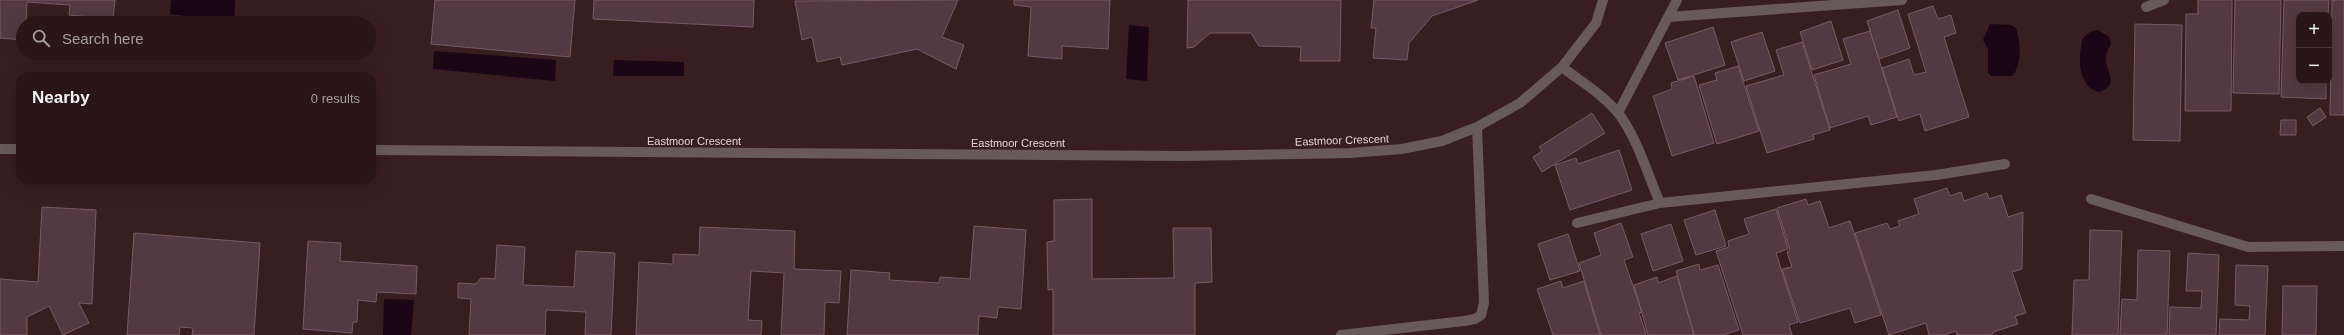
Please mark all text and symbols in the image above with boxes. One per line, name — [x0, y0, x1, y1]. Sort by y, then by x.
map controls — [2296, 12, 2332, 84]
button: + — [2296, 12, 2332, 48]
search box — [16, 16, 376, 60]
icon: search — [30, 27, 52, 49]
text: Search here — [62, 30, 144, 47]
button: − — [2296, 48, 2332, 84]
text: Nearby — [32, 88, 90, 107]
text: 0 results — [311, 91, 360, 106]
street label: Eastmoor Crescent — [1295, 132, 1389, 148]
street label: Eastmoor Crescent — [647, 135, 741, 147]
street label: Eastmoor Crescent — [971, 137, 1065, 149]

